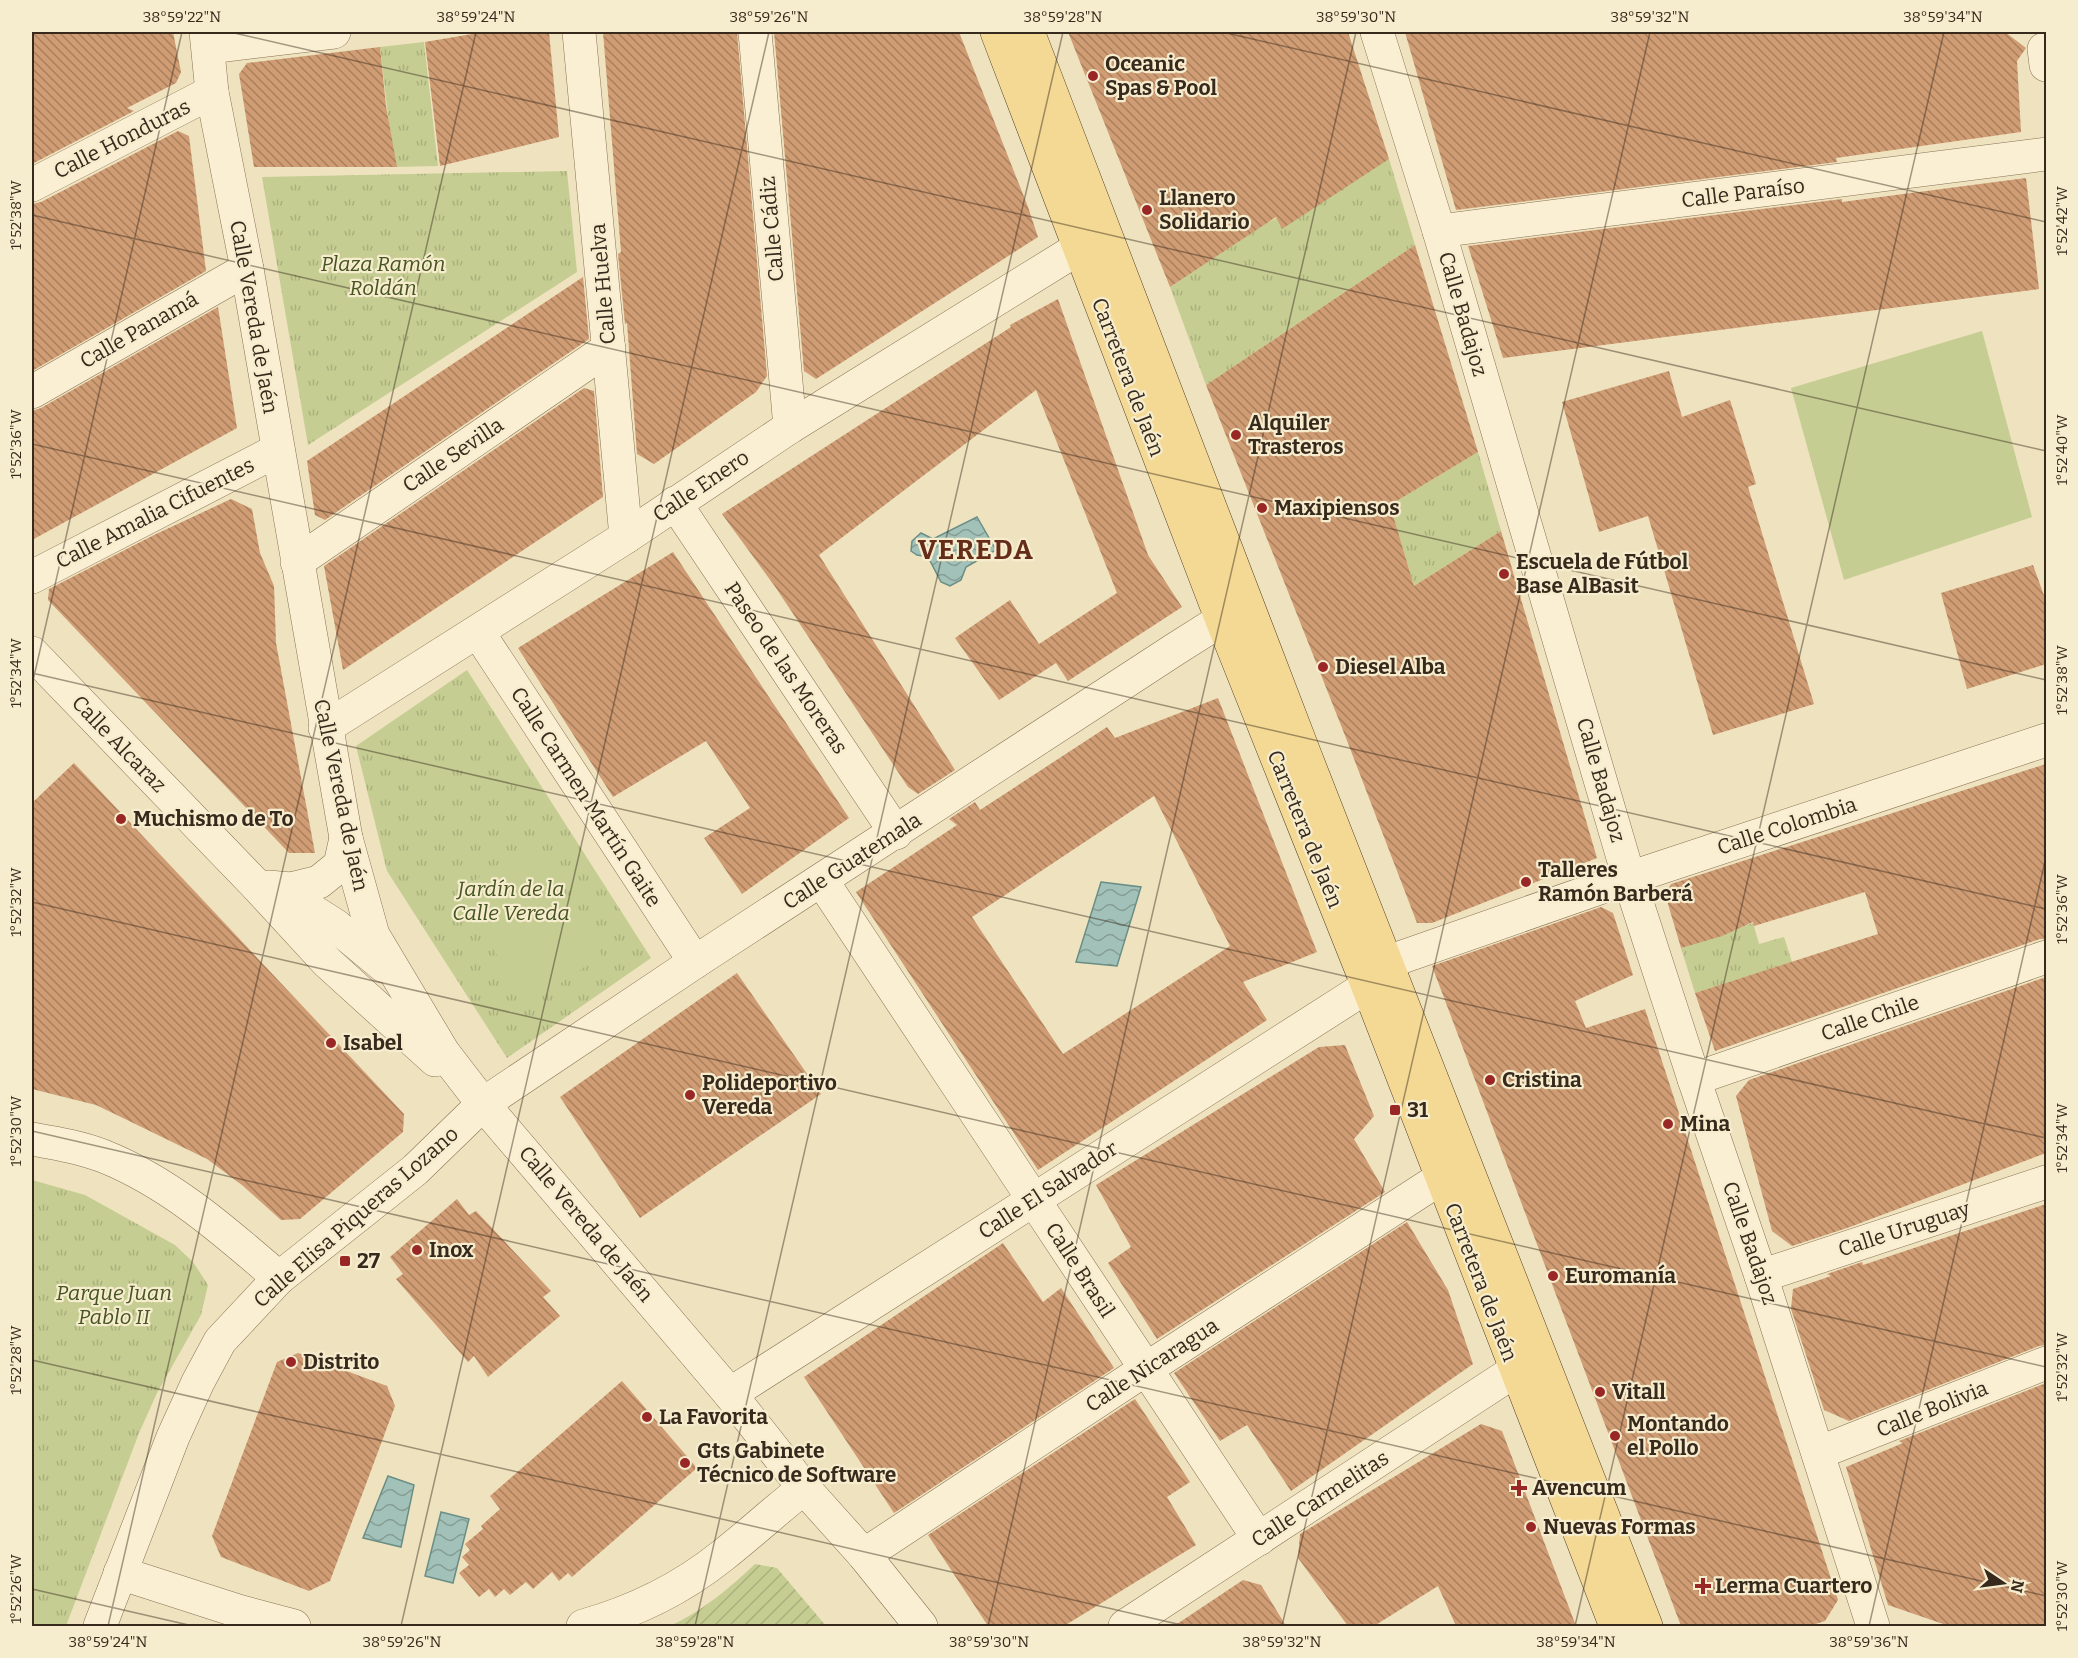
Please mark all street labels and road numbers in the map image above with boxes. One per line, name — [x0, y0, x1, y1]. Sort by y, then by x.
street label: Calle Honduras — [49, 93, 195, 185]
street label: Calle Paraíso — [1680, 173, 1806, 213]
street label: Calle Cádiz — [754, 175, 790, 283]
street label: Calle Vereda de Jaén — [224, 218, 284, 416]
street label: Calle Huelva — [585, 222, 621, 346]
street label: Calle Badajoz — [1433, 249, 1493, 379]
street label: Calle Panamá — [75, 285, 203, 374]
street label: Carretera de Jaén — [1086, 294, 1170, 460]
street label: Calle Sevilla — [398, 411, 509, 498]
street label: Calle Enero — [648, 444, 754, 528]
street label: Calle Amalia Cifuentes — [51, 452, 259, 574]
street label: Paseo de las Moreras — [719, 577, 853, 759]
street label: Calle Carmen Martín Gaite — [505, 682, 667, 912]
street label: Calle Alcaraz — [66, 690, 172, 798]
street label: Calle Vereda de Jaén — [308, 696, 374, 894]
street label: Calle Badajoz — [1571, 715, 1631, 845]
street label: Carretera de Jaén — [1261, 746, 1349, 912]
street label: Calle Colombia — [1714, 791, 1861, 861]
street label: Calle Guatemala — [778, 806, 926, 915]
street label: Calle Chile — [1817, 989, 1923, 1047]
street label: Calle Elisa Piqueras Lozano — [248, 1121, 464, 1313]
street label: Calle El Salvador — [973, 1135, 1123, 1245]
street label: Calle Vereda de Jaén — [513, 1141, 659, 1307]
street label: Calle Badajoz — [1717, 1178, 1783, 1308]
street label: Calle Uruguay — [1835, 1195, 1974, 1263]
street label: Carretera de Jaén — [1439, 1199, 1523, 1365]
street label: Calle Brasil — [1040, 1218, 1120, 1322]
street label: Calle Nicaragua — [1081, 1312, 1224, 1418]
street label: Calle Bolivia — [1872, 1375, 1992, 1443]
street label: Calle Carmelitas — [1246, 1445, 1394, 1553]

